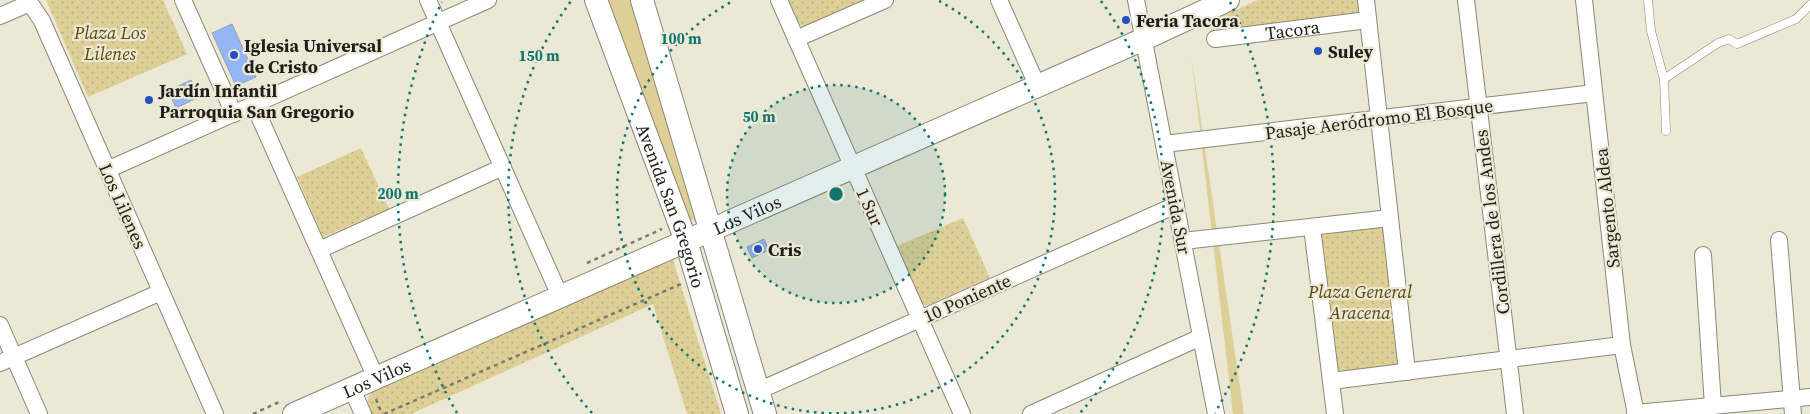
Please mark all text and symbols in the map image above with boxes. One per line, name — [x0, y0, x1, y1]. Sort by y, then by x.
place label: Feria Tacora — [1136, 8, 1239, 33]
marker: Feria Tacora — [1120, 14, 1132, 26]
street label: Tacora — [1264, 14, 1322, 45]
park label: Plaza Los Lilenes — [73, 20, 146, 66]
text: 100 m — [660, 28, 702, 49]
place label: Iglesia Universal de Cristo — [244, 33, 382, 79]
place label: Suley — [1328, 39, 1374, 64]
text: 150 m — [518, 45, 560, 66]
marker: Suley — [1312, 45, 1324, 57]
marker: Iglesia Universal de Cristo — [228, 49, 240, 61]
place label: Jardín Infantil Parroquia San Gregorio — [158, 78, 354, 124]
street label: Pasaje Aeródromo El Bosque — [1263, 93, 1495, 145]
marker: Jardín Infantil Parroquia San Gregorio — [143, 94, 155, 106]
text: 50 m — [742, 106, 776, 127]
street label: Avenida San Gregorio — [631, 120, 712, 291]
street label: Cordillera de los Andes — [1468, 128, 1516, 316]
street label: Sargento Aldea — [1588, 146, 1626, 269]
street label: Avenida Sur — [1155, 158, 1197, 257]
street label: Los Lilenes — [93, 159, 153, 253]
text: 200 m — [377, 183, 419, 204]
street label: 1 Sur — [850, 183, 890, 231]
centre of rings — [827, 185, 845, 203]
street label: Los Vilos — [709, 188, 785, 240]
place label: Cris — [768, 237, 801, 262]
marker: Cris — [752, 243, 764, 255]
street label: 10 Poniente — [919, 268, 1015, 328]
park label: Plaza General Aracena — [1307, 279, 1412, 325]
street label: Los Vilos — [338, 352, 415, 404]

